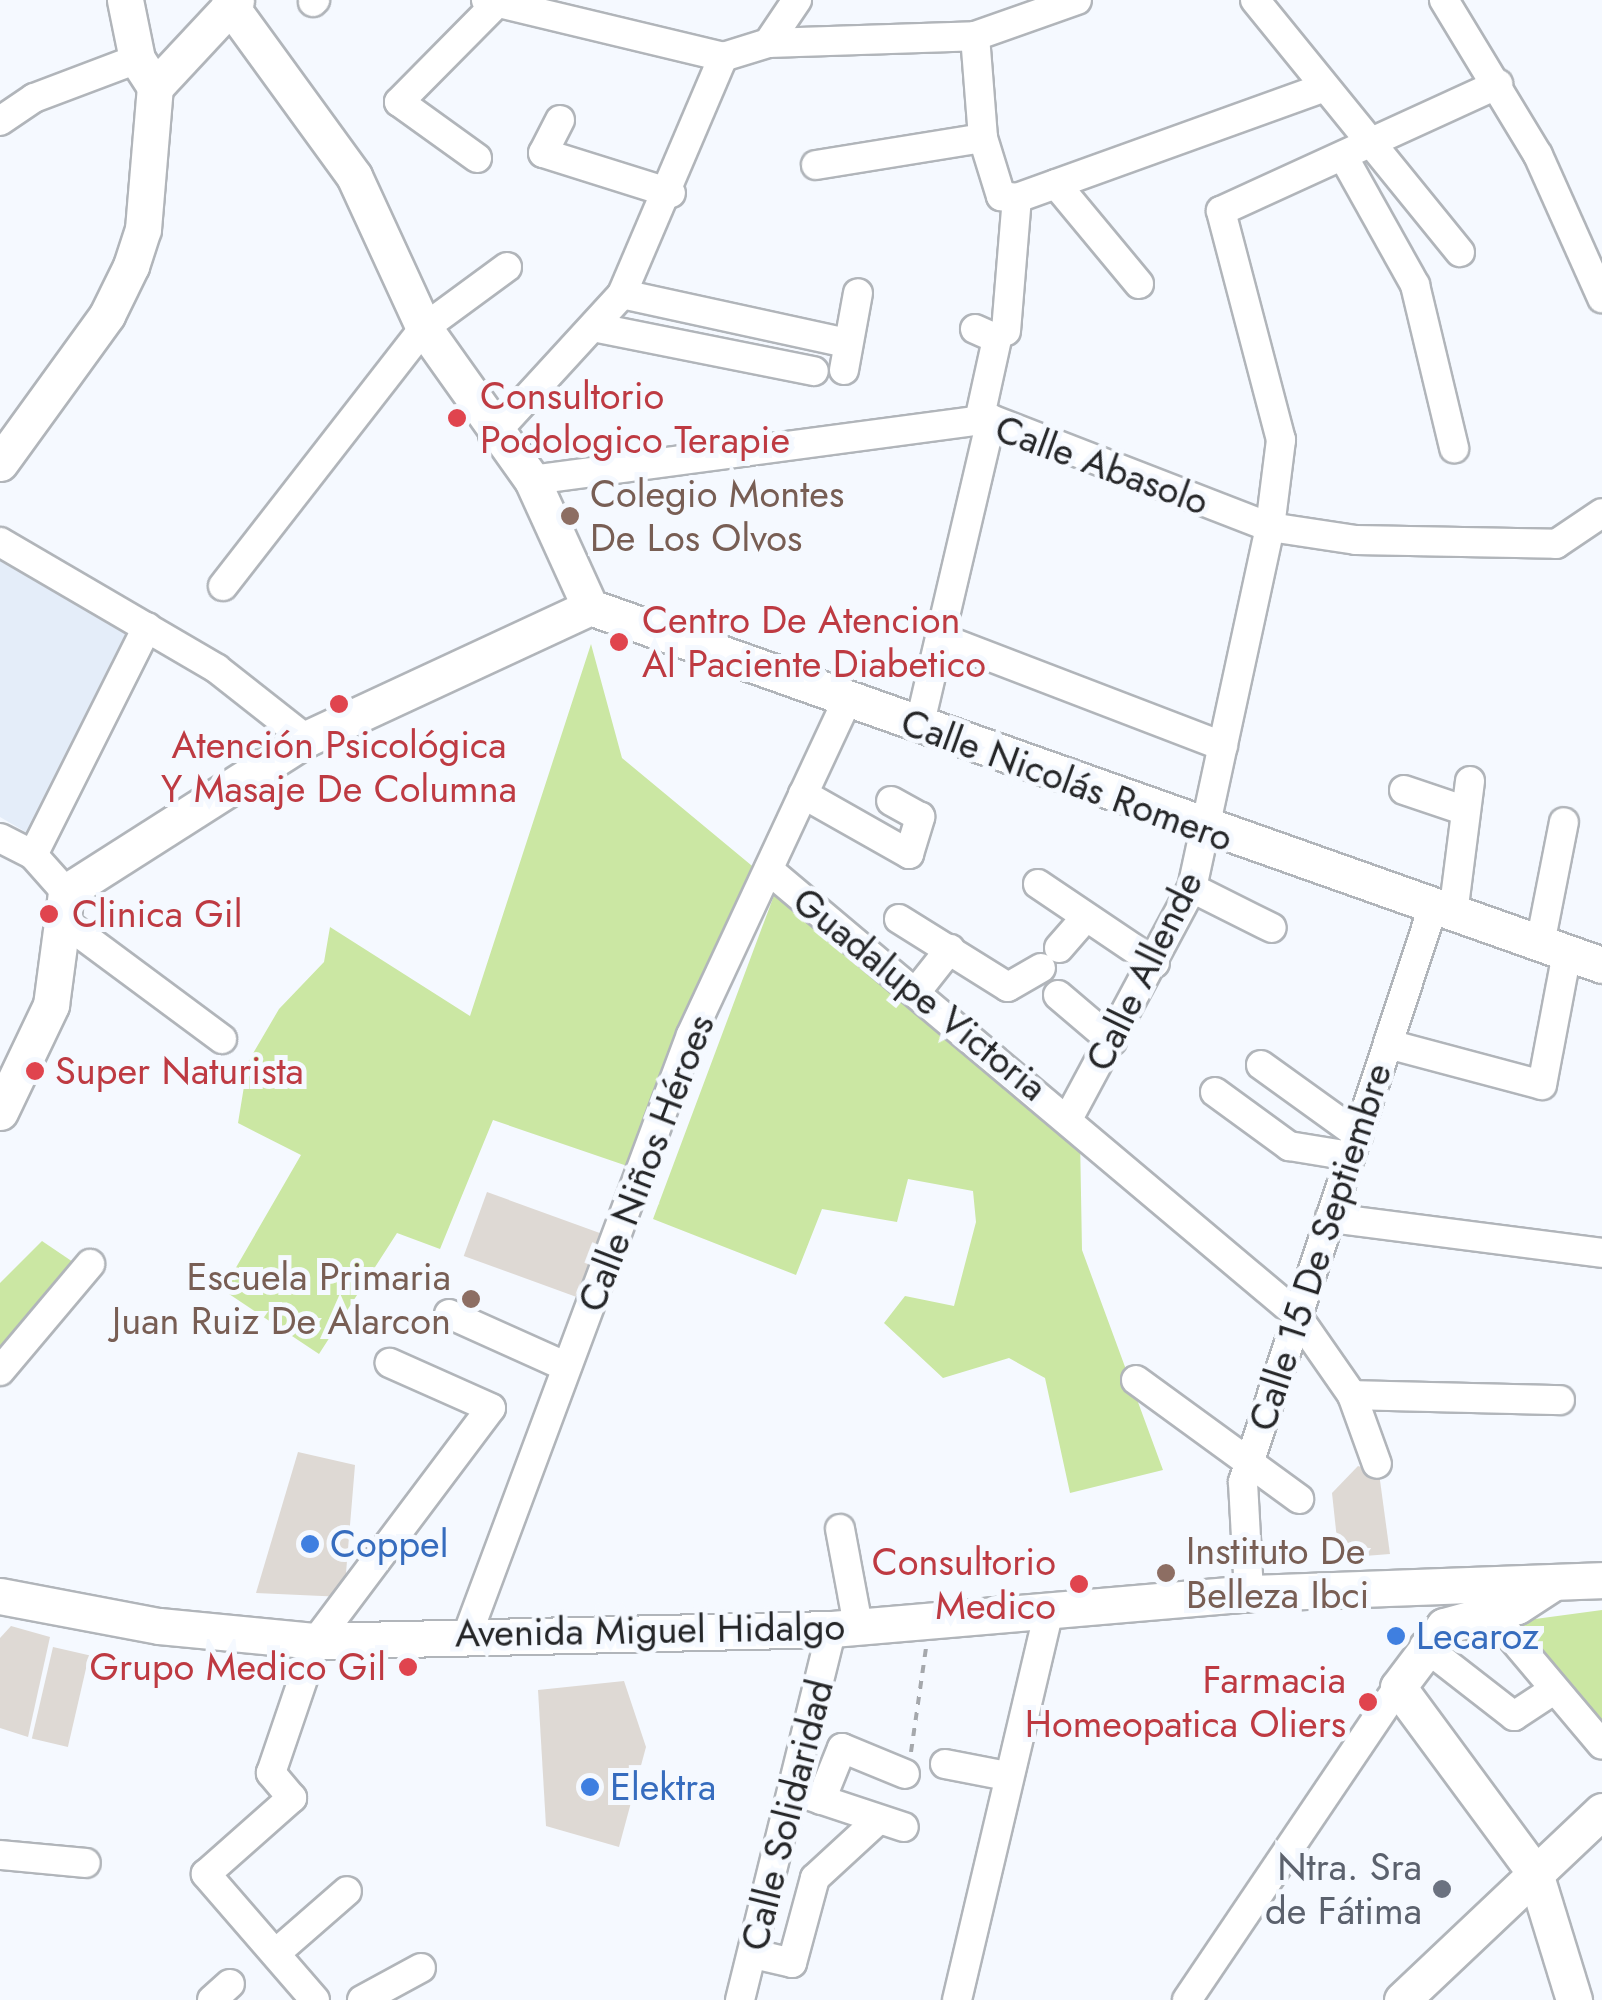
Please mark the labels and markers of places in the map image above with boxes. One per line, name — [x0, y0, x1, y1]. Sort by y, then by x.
place label: Consultorio Podologico Terapie — [480, 373, 790, 462]
marker: Consultorio Podologico Terapie — [444, 405, 470, 431]
place label: Colegio Montes De Los Olvos — [590, 471, 844, 560]
marker: Colegio Montes De Los Olvos — [559, 505, 581, 527]
place label: Centro De Atencion Al Paciente Diabetico — [642, 597, 986, 686]
marker: Centro De Atencion Al Paciente Diabetico — [606, 629, 632, 655]
marker: Atención Psicológica Y Masaje De Columna — [326, 691, 352, 717]
place label: Atención Psicológica Y Masaje De Columna — [161, 722, 517, 812]
place label: Clinica Gil — [72, 891, 242, 937]
marker: Clinica Gil — [36, 901, 62, 927]
place label: Super Naturista — [55, 1048, 304, 1094]
marker: Super Naturista — [24, 1060, 46, 1082]
place label: Escuela Primaria Juan Ruiz De Alarcon — [112, 1254, 451, 1344]
marker: Escuela Primaria Juan Ruiz De Alarcon — [460, 1288, 482, 1310]
place label: Coppel — [330, 1521, 448, 1567]
place label: Instituto De Belleza Ibci — [1186, 1528, 1369, 1618]
marker: Coppel — [299, 1533, 321, 1555]
place label: Consultorio Medico — [872, 1539, 1056, 1628]
marker: Instituto De Belleza Ibci — [1155, 1562, 1177, 1584]
marker: Consultorio Medico — [1066, 1571, 1092, 1597]
place label: Lecaroz — [1416, 1613, 1539, 1659]
marker: Lecaroz — [1385, 1625, 1407, 1647]
place label: Grupo Medico Gil — [89, 1644, 386, 1690]
marker: Grupo Medico Gil — [395, 1654, 421, 1680]
place label: Farmacia Homeopatica Oliers — [1025, 1657, 1346, 1746]
marker: Farmacia Homeopatica Oliers — [1355, 1689, 1381, 1715]
place label: Elektra — [610, 1764, 716, 1810]
marker: Elektra — [579, 1776, 601, 1798]
place label: Ntra. Sra de Fátima — [1265, 1844, 1422, 1934]
marker: Ntra. Sra de Fátima — [1431, 1878, 1453, 1900]

